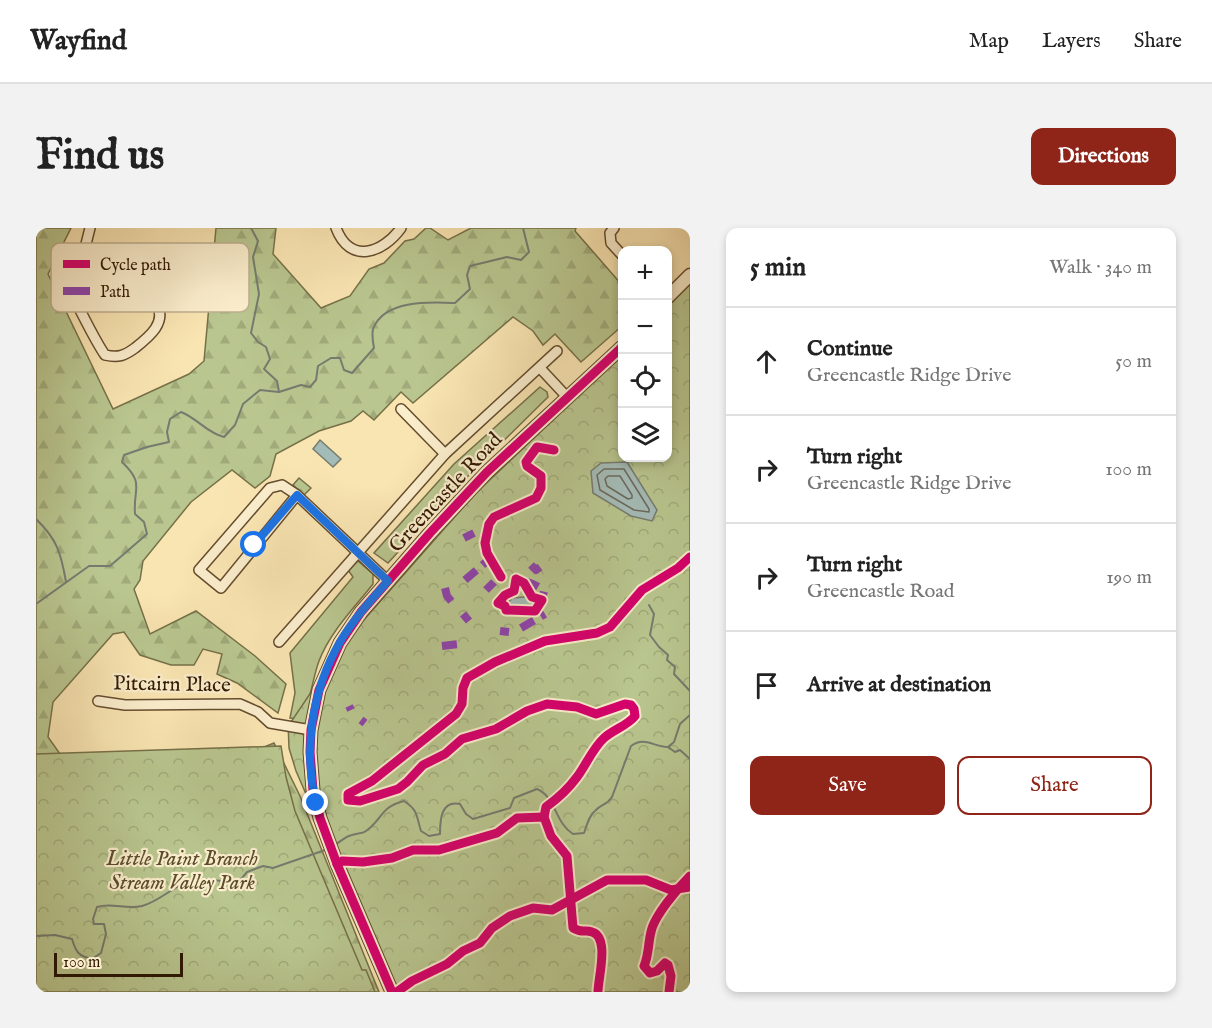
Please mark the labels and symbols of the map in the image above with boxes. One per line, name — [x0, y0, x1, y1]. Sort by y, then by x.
legend — [51, 243, 249, 312]
text: Cycle path — [100, 256, 171, 276]
text: Path — [100, 283, 131, 303]
street label: Greencastle Road — [383, 427, 509, 559]
route start — [240, 531, 266, 557]
street label: Pitcairn Place — [113, 670, 231, 700]
route end — [302, 789, 328, 815]
park label: Little Paint Branch Stream Valley Park — [105, 846, 258, 897]
scale bar — [54, 950, 183, 978]

